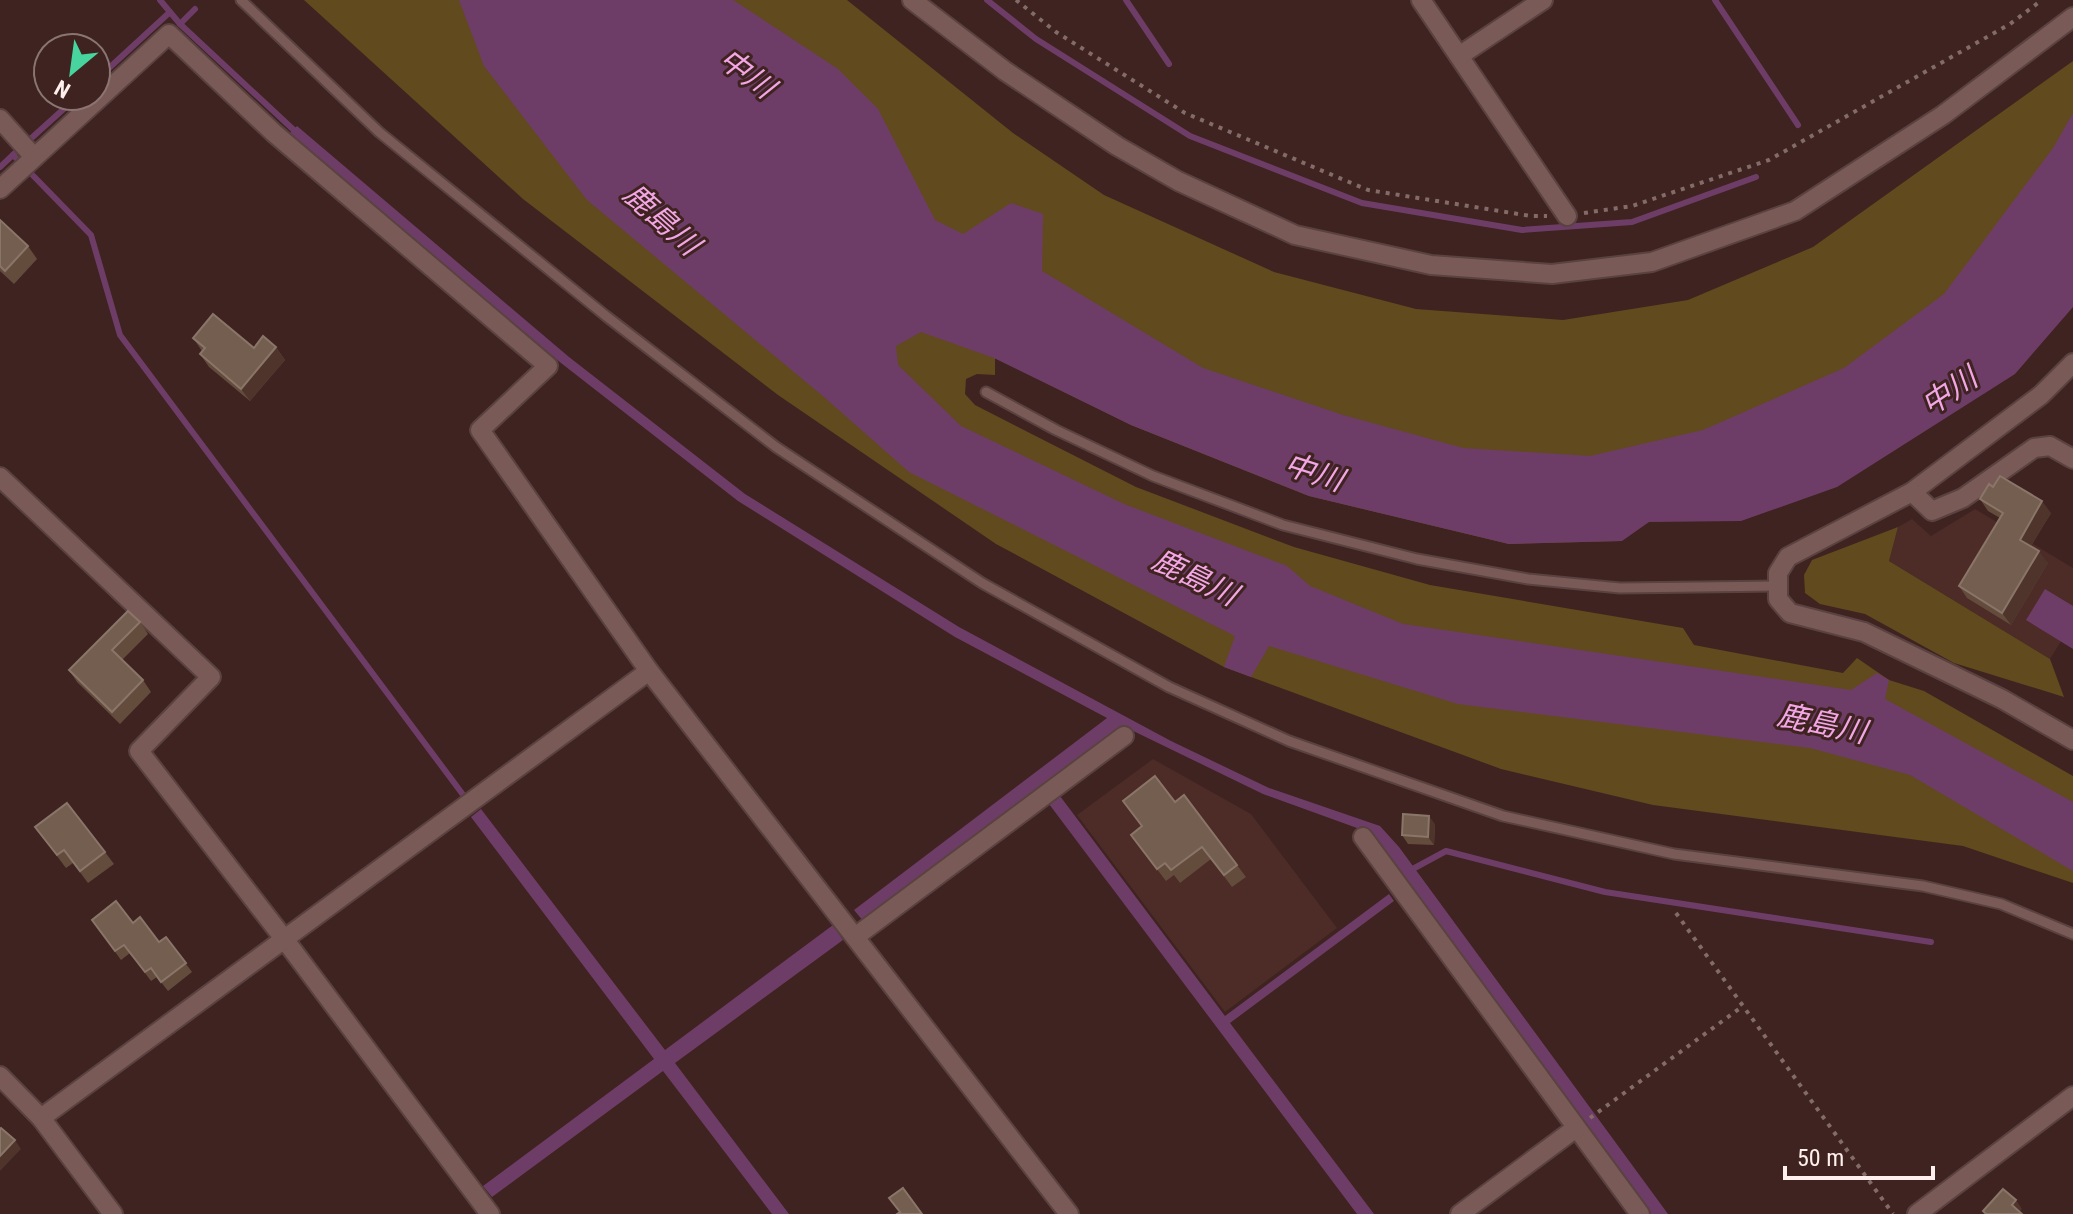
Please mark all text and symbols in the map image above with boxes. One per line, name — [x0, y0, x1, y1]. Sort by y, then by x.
north arrow — [32, 32, 112, 112]
water label: 中川 — [713, 41, 784, 107]
text: N — [51, 75, 75, 103]
water label: 鹿島川 — [617, 176, 709, 264]
water label: 中川 — [1914, 358, 1986, 422]
water label: 中川 — [1280, 446, 1351, 499]
water label: 鹿島川 — [1147, 542, 1246, 614]
water label: 鹿島川 — [1774, 697, 1873, 750]
scale bar — [1785, 1130, 1933, 1180]
text: 50 m — [1797, 1144, 1844, 1172]

